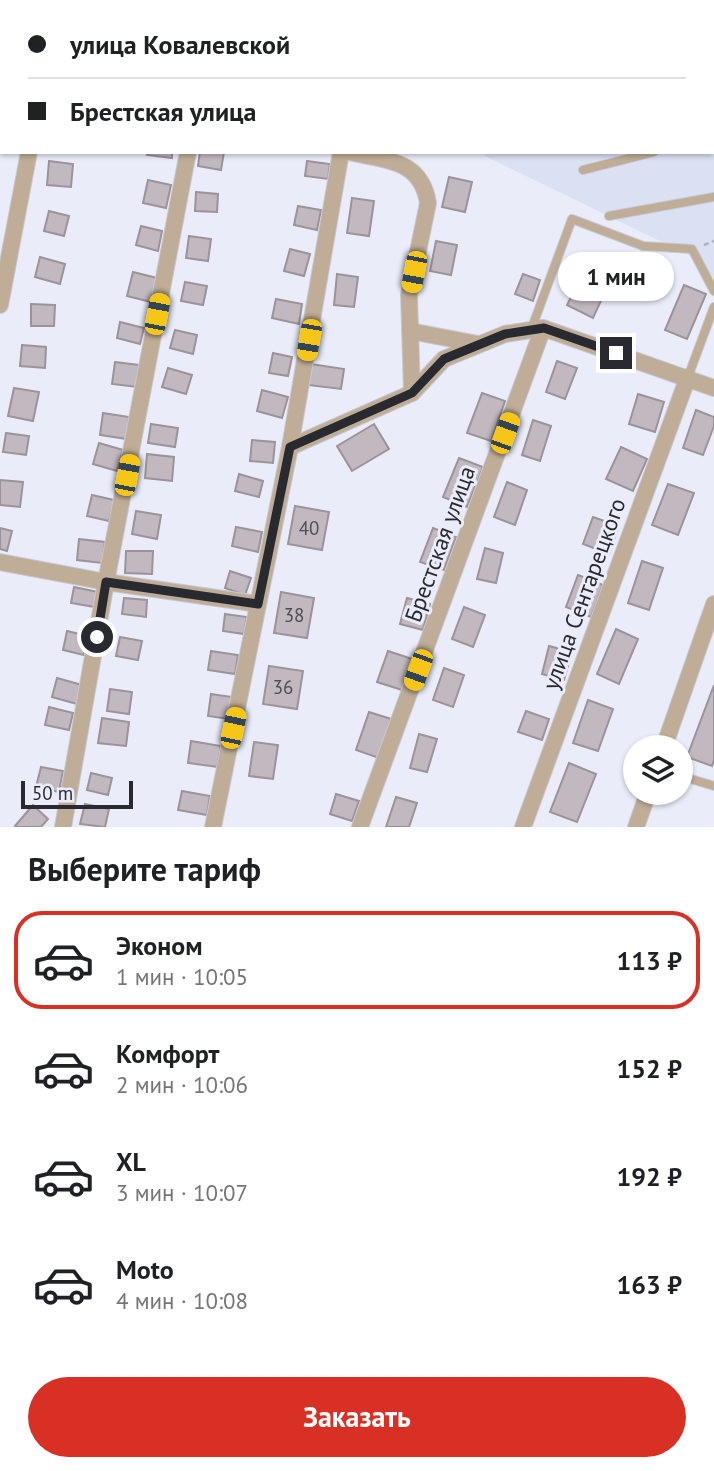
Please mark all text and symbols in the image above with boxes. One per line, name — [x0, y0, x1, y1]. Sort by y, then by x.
text: улица Ковалевской — [70, 28, 290, 61]
text: Брестская улица — [70, 95, 257, 128]
car — [400, 249, 429, 295]
callout: 1 мин — [558, 252, 674, 300]
text: 1 мин — [586, 262, 646, 291]
car — [143, 291, 172, 337]
car — [296, 317, 323, 363]
route end — [600, 337, 632, 369]
car — [488, 410, 523, 456]
car — [113, 452, 142, 498]
street label: Брестская улица — [398, 462, 481, 626]
street label: улица Сентарецкого — [535, 494, 632, 694]
house number: 40 — [299, 516, 319, 540]
house number: 38 — [284, 603, 304, 627]
route start — [81, 621, 113, 653]
car — [401, 647, 436, 693]
house number: 36 — [273, 675, 293, 699]
car — [219, 705, 248, 751]
map controls — [623, 735, 693, 805]
button: layers — [623, 735, 693, 805]
scale bar — [21, 778, 133, 810]
text: 50 m — [32, 781, 73, 805]
text: Выберите тариф — [28, 848, 261, 890]
icon: car — [32, 929, 95, 992]
text: Эконом — [116, 929, 203, 962]
text: 113 ₽ — [616, 944, 682, 977]
text: 1 мин · 10:05 — [116, 962, 248, 991]
icon: car — [32, 1037, 95, 1100]
text: Комфорт — [116, 1037, 219, 1070]
text: 152 ₽ — [616, 1052, 682, 1085]
text: 2 мин · 10:06 — [116, 1070, 248, 1099]
icon: car — [32, 1145, 95, 1208]
text: XL — [116, 1145, 146, 1178]
text: 192 ₽ — [616, 1160, 682, 1193]
text: 3 мин · 10:07 — [116, 1178, 248, 1207]
icon: car — [32, 1253, 95, 1316]
text: Moto — [116, 1253, 174, 1286]
text: 163 ₽ — [616, 1268, 682, 1301]
text: 4 мин · 10:08 — [116, 1286, 248, 1315]
button: Заказать — [28, 1377, 686, 1457]

